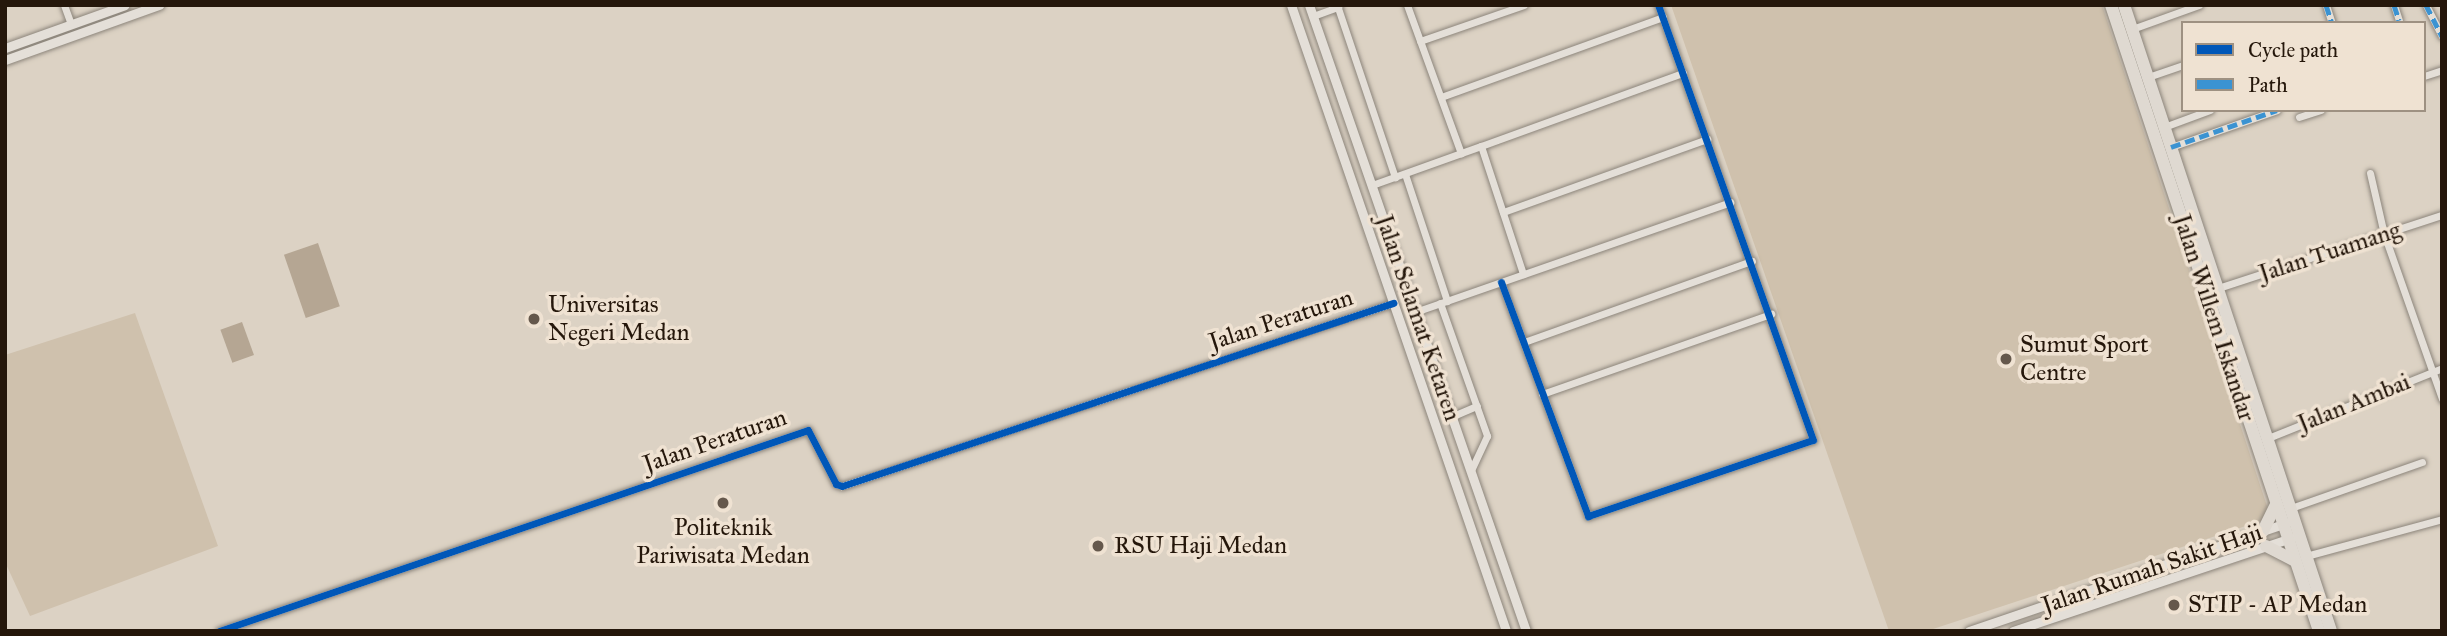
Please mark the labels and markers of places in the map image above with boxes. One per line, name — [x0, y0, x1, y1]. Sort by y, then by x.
place label: Universitas Negeri Medan — [548, 291, 690, 347]
marker: Universitas Negeri Medan — [526, 311, 542, 327]
place label: Sumut Sport Centre — [2020, 331, 2149, 387]
marker: Sumut Sport Centre — [1998, 351, 2014, 367]
marker: Politeknik Pariwisata Medan — [715, 495, 731, 511]
place label: Politeknik Pariwisata Medan — [636, 514, 810, 570]
place label: RSU Haji Medan — [1114, 532, 1287, 560]
marker: RSU Haji Medan — [1088, 536, 1108, 556]
place label: STIP - AP Medan — [2188, 591, 2367, 619]
marker: STIP - AP Medan — [2166, 597, 2182, 613]

